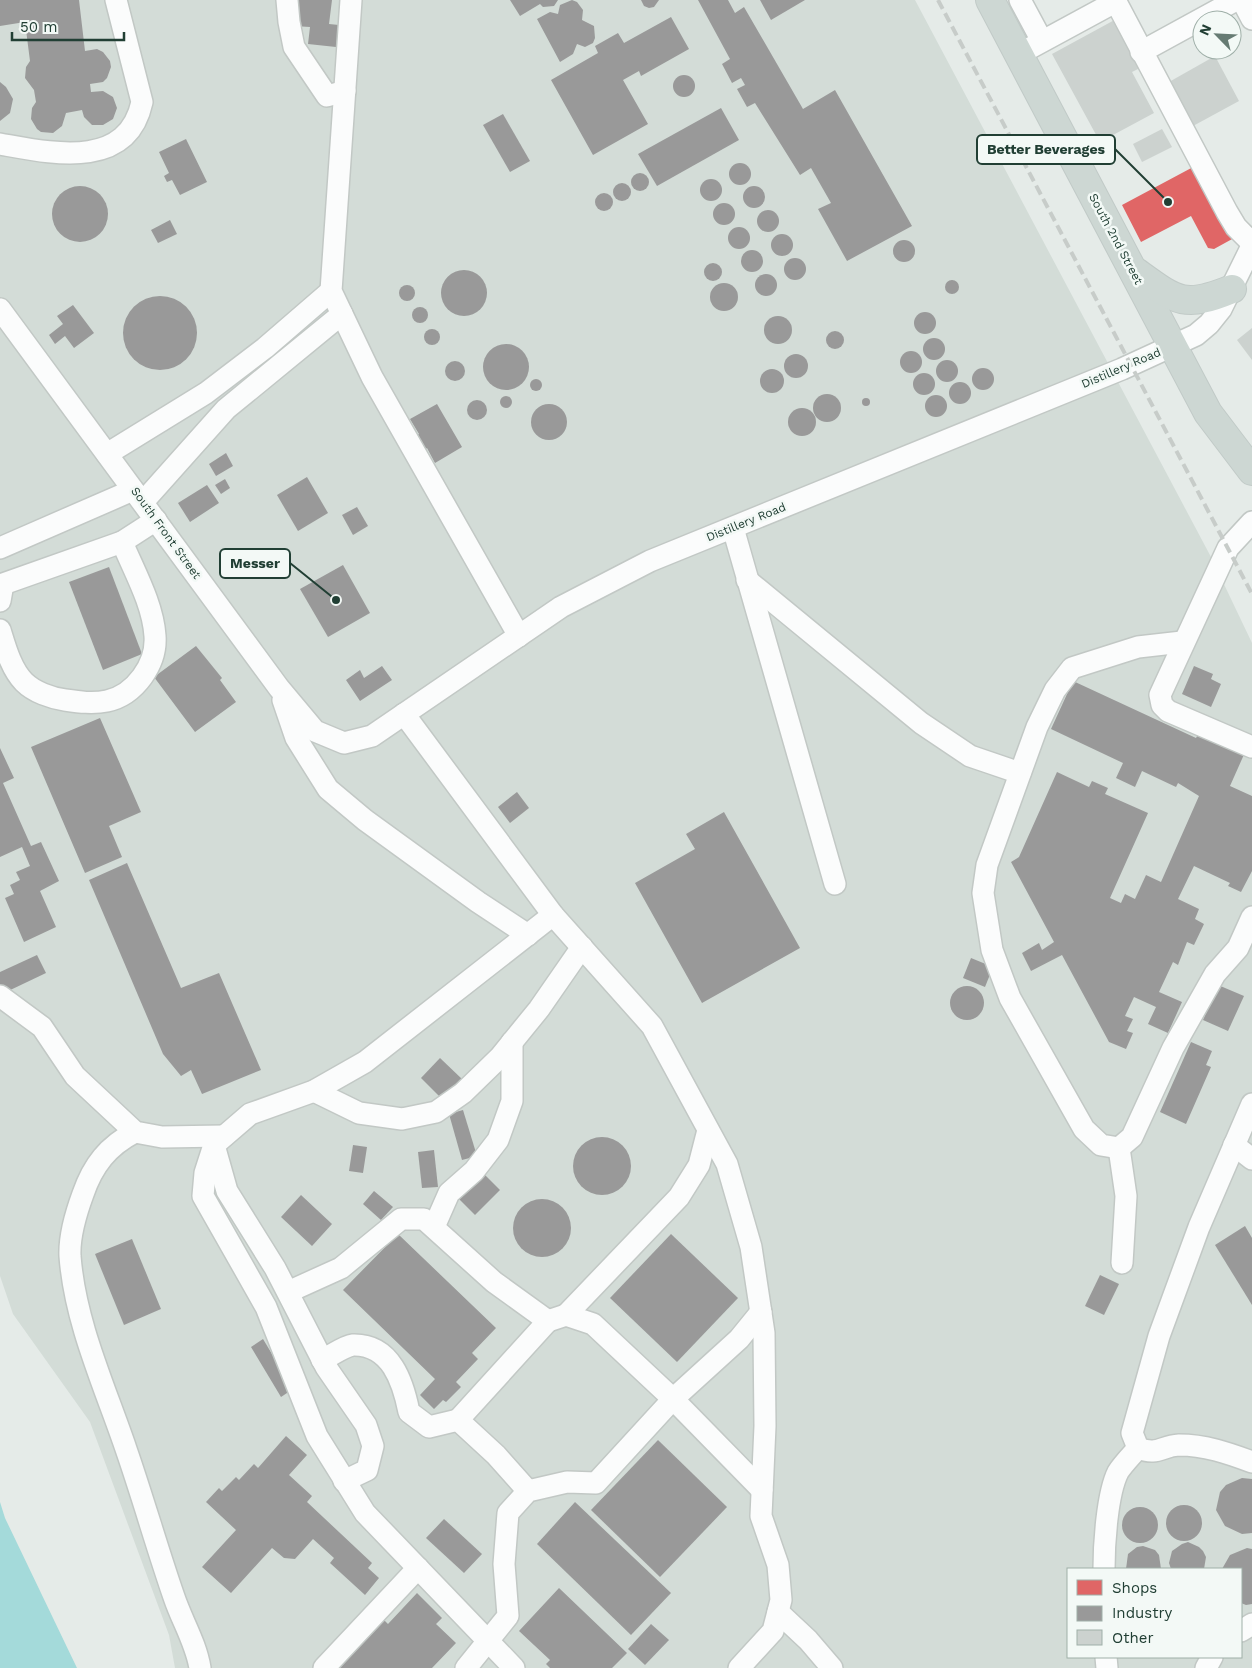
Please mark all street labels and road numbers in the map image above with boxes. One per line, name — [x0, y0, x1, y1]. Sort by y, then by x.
street label: South 2nd Street — [1086, 191, 1146, 287]
street label: Distillery Road — [1079, 345, 1163, 391]
street label: South Front Street — [128, 484, 204, 582]
street label: Distillery Road — [704, 500, 788, 544]

